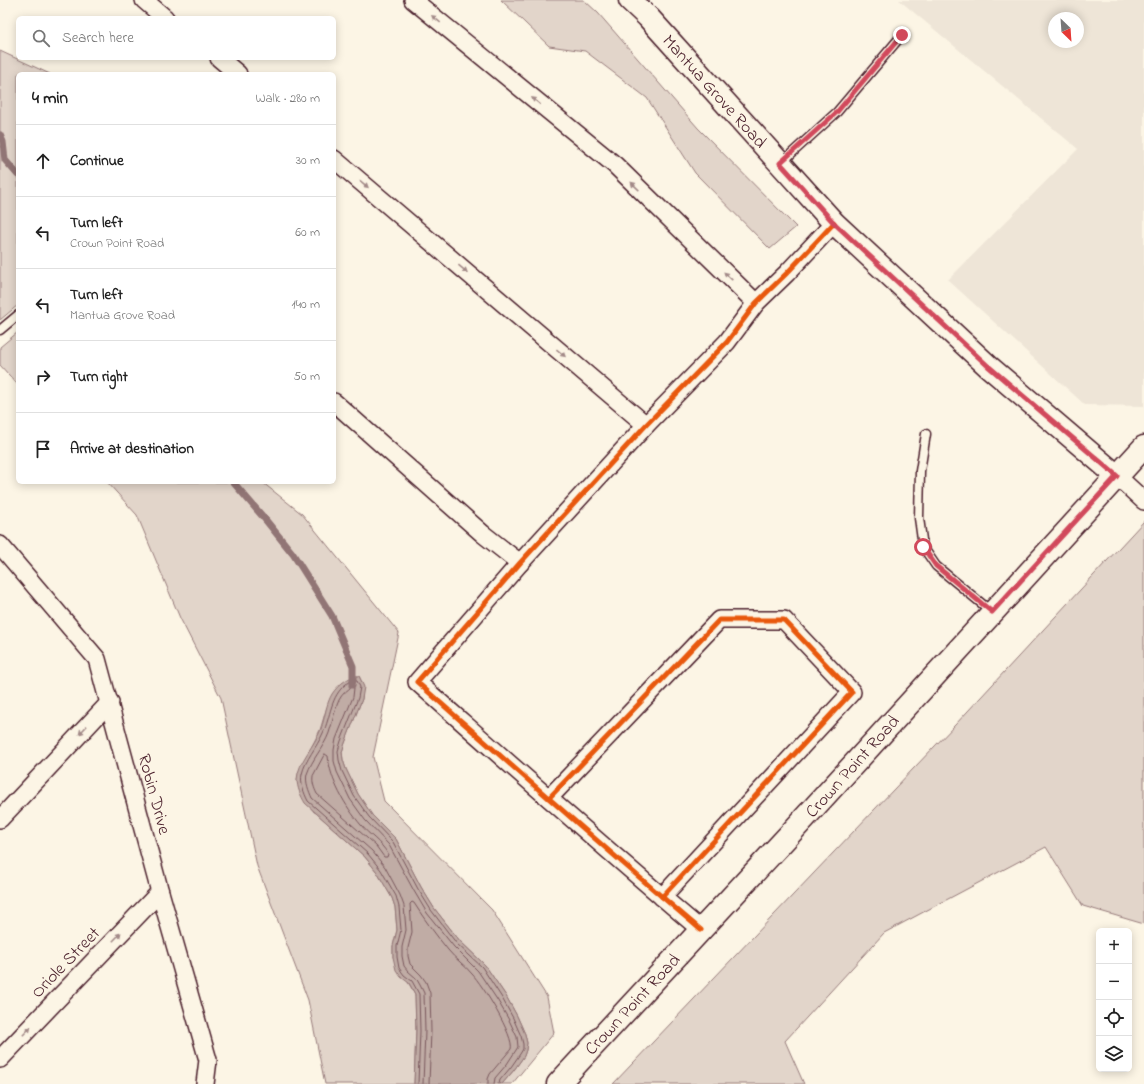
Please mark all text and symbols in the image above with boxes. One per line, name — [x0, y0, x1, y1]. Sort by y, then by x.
north arrow — [1048, 12, 1084, 48]
one-way arrow — [431, 14, 441, 23]
search box — [16, 16, 336, 60]
route end — [893, 26, 911, 44]
icon: search — [30, 27, 52, 49]
text: Search here — [62, 27, 134, 49]
street label: Mantua Grove Road — [655, 30, 772, 155]
text: 4 min — [32, 86, 68, 111]
text: Walk · 280 m — [255, 89, 320, 108]
one-way arrow — [531, 97, 542, 106]
icon: ahead — [32, 150, 54, 172]
text: Continue — [70, 150, 124, 172]
text: 30 m — [296, 151, 320, 170]
one-way arrow — [358, 180, 369, 189]
one-way arrow — [630, 181, 640, 190]
text: Turn left — [70, 212, 123, 234]
icon: left — [32, 222, 54, 244]
text: 60 m — [295, 223, 320, 242]
text: Crown Point Road — [70, 234, 164, 253]
one-way arrow — [457, 264, 468, 273]
one-way arrow — [723, 271, 733, 281]
text: Turn left — [70, 284, 123, 306]
icon: left — [32, 294, 54, 316]
text: 140 m — [292, 295, 320, 314]
text: Mantua Grove Road — [70, 306, 175, 325]
one-way arrow — [557, 348, 566, 357]
icon: right — [32, 366, 54, 388]
text: Turn right — [70, 366, 128, 388]
text: 50 m — [294, 367, 320, 386]
icon: arrive — [32, 438, 54, 460]
text: Arrive at destination — [70, 438, 194, 460]
route start — [914, 538, 932, 556]
street label: Crown Point Road — [800, 710, 907, 825]
one-way arrow — [79, 726, 88, 735]
street label: Robin Drive — [130, 751, 177, 839]
street label: Oriole Street — [26, 922, 107, 1005]
map controls — [1096, 928, 1132, 1072]
button: + — [1096, 928, 1132, 964]
one-way arrow — [112, 932, 122, 942]
street label: Crown Point Road — [579, 949, 687, 1062]
button: − — [1096, 964, 1132, 1000]
button: locate — [1096, 1000, 1132, 1036]
one-way arrow — [22, 1026, 32, 1036]
button: layers — [1096, 1036, 1132, 1072]

